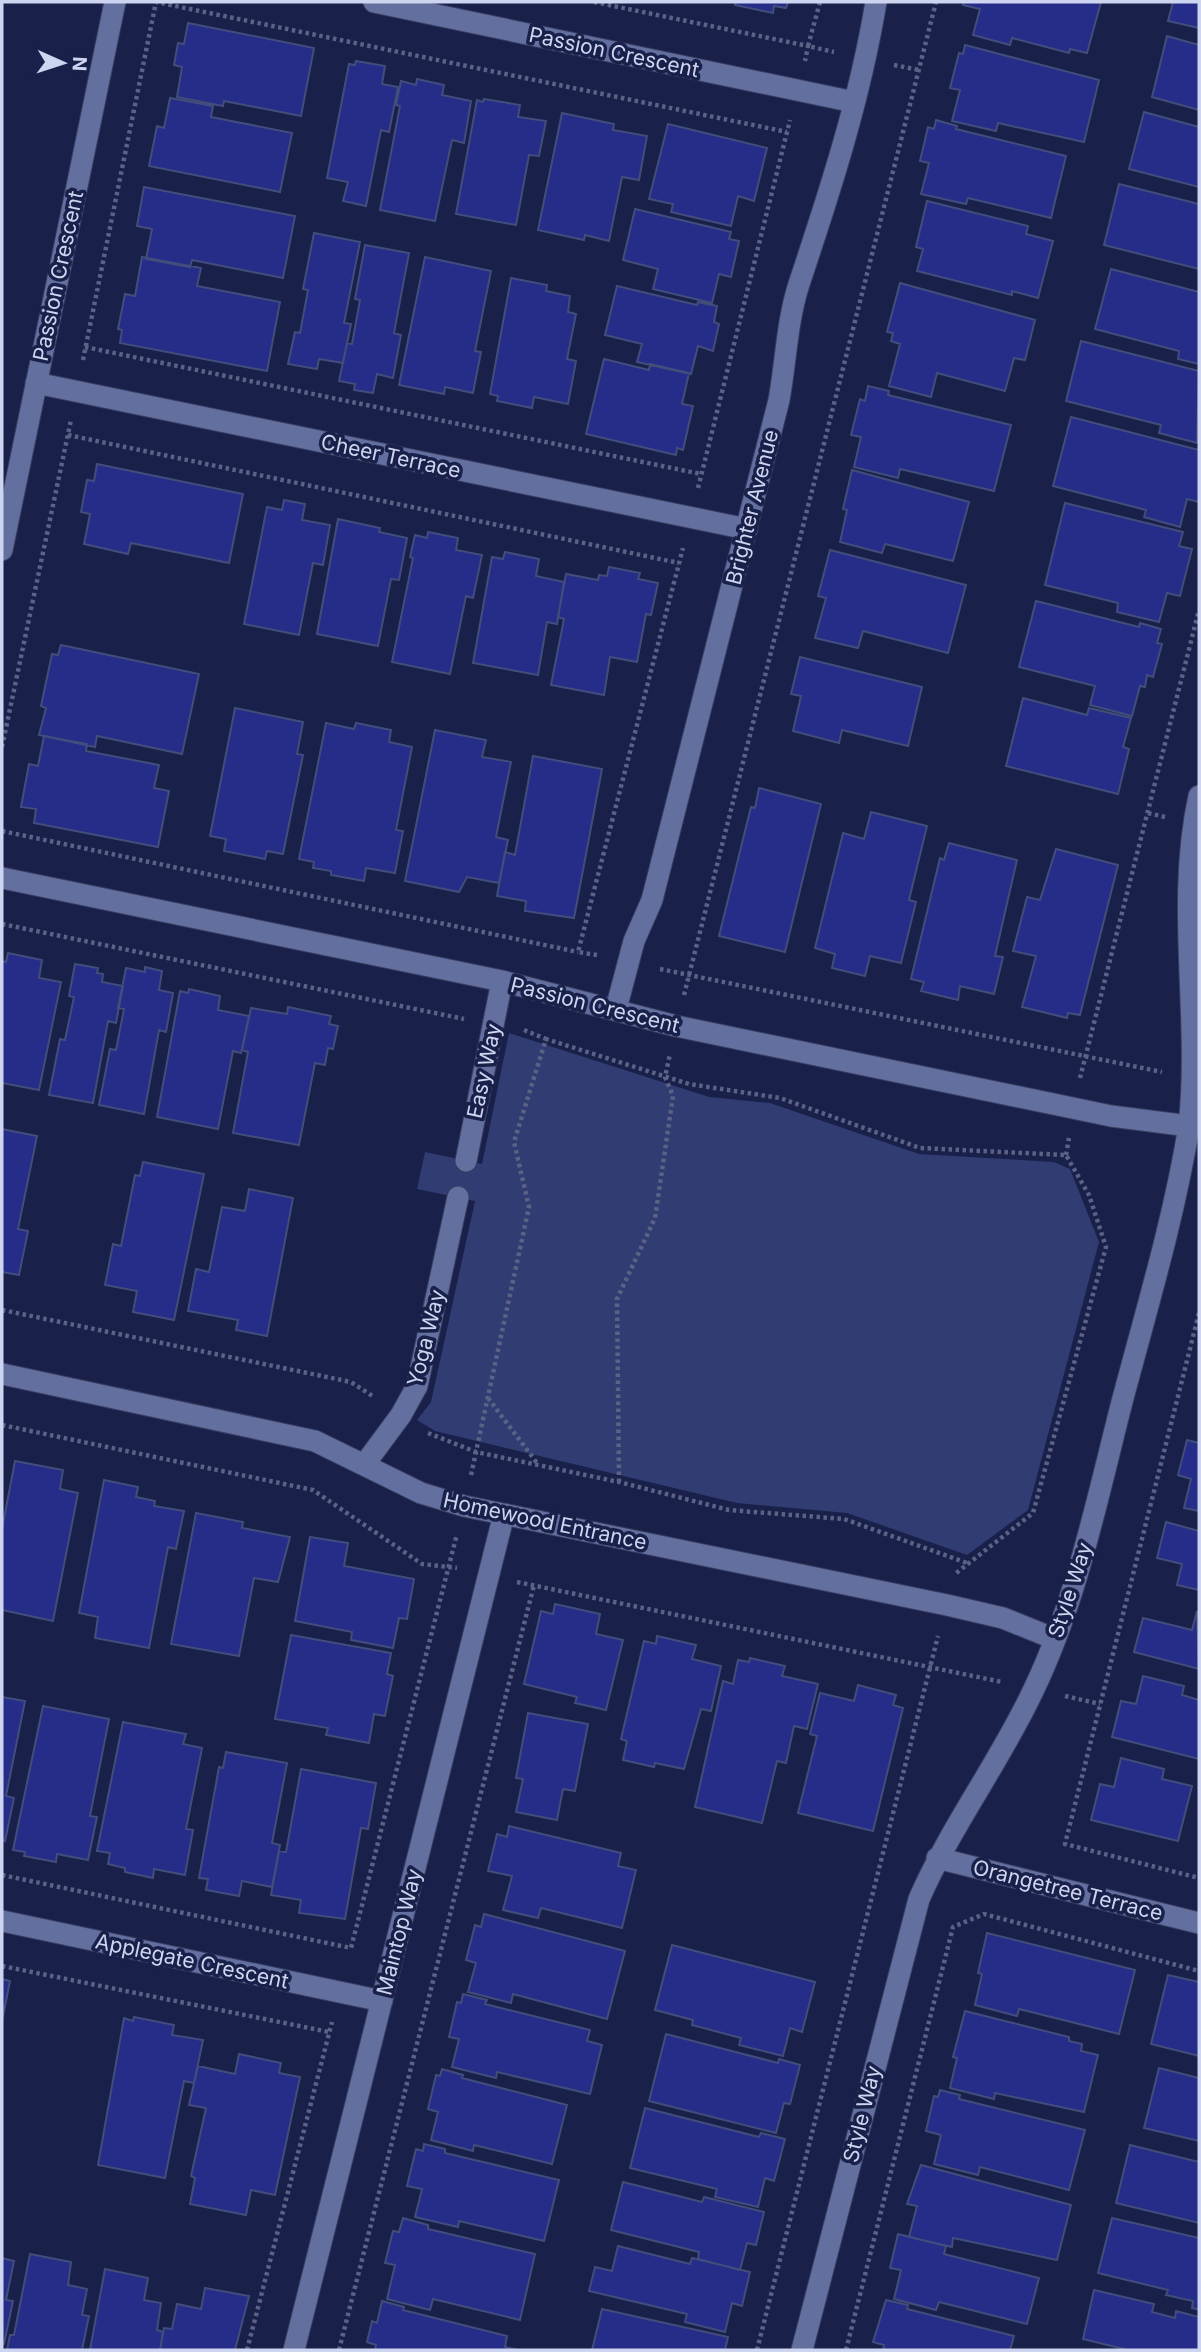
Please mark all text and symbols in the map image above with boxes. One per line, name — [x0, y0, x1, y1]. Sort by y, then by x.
street label: Passion Crescent — [527, 22, 701, 82]
north arrow — [28, 28, 98, 98]
text: N — [68, 56, 91, 72]
street label: Passion Crescent — [28, 189, 88, 363]
street label: Brighter Avenue — [721, 427, 783, 587]
street label: Cheer Terrace — [319, 429, 463, 483]
street label: Passion Crescent — [508, 972, 682, 1038]
street label: Easy Way — [462, 1021, 506, 1121]
street label: Yoga Way — [402, 1287, 450, 1389]
street label: Homewood Entrance — [441, 1487, 649, 1555]
street label: Style Way — [1043, 1539, 1097, 1641]
street label: Orangetree Terrace — [971, 1854, 1165, 1926]
street label: Maintop Way — [371, 1866, 427, 1998]
street label: Applegate Crescent — [93, 1928, 291, 1994]
street label: Style Way — [838, 2063, 886, 2165]

